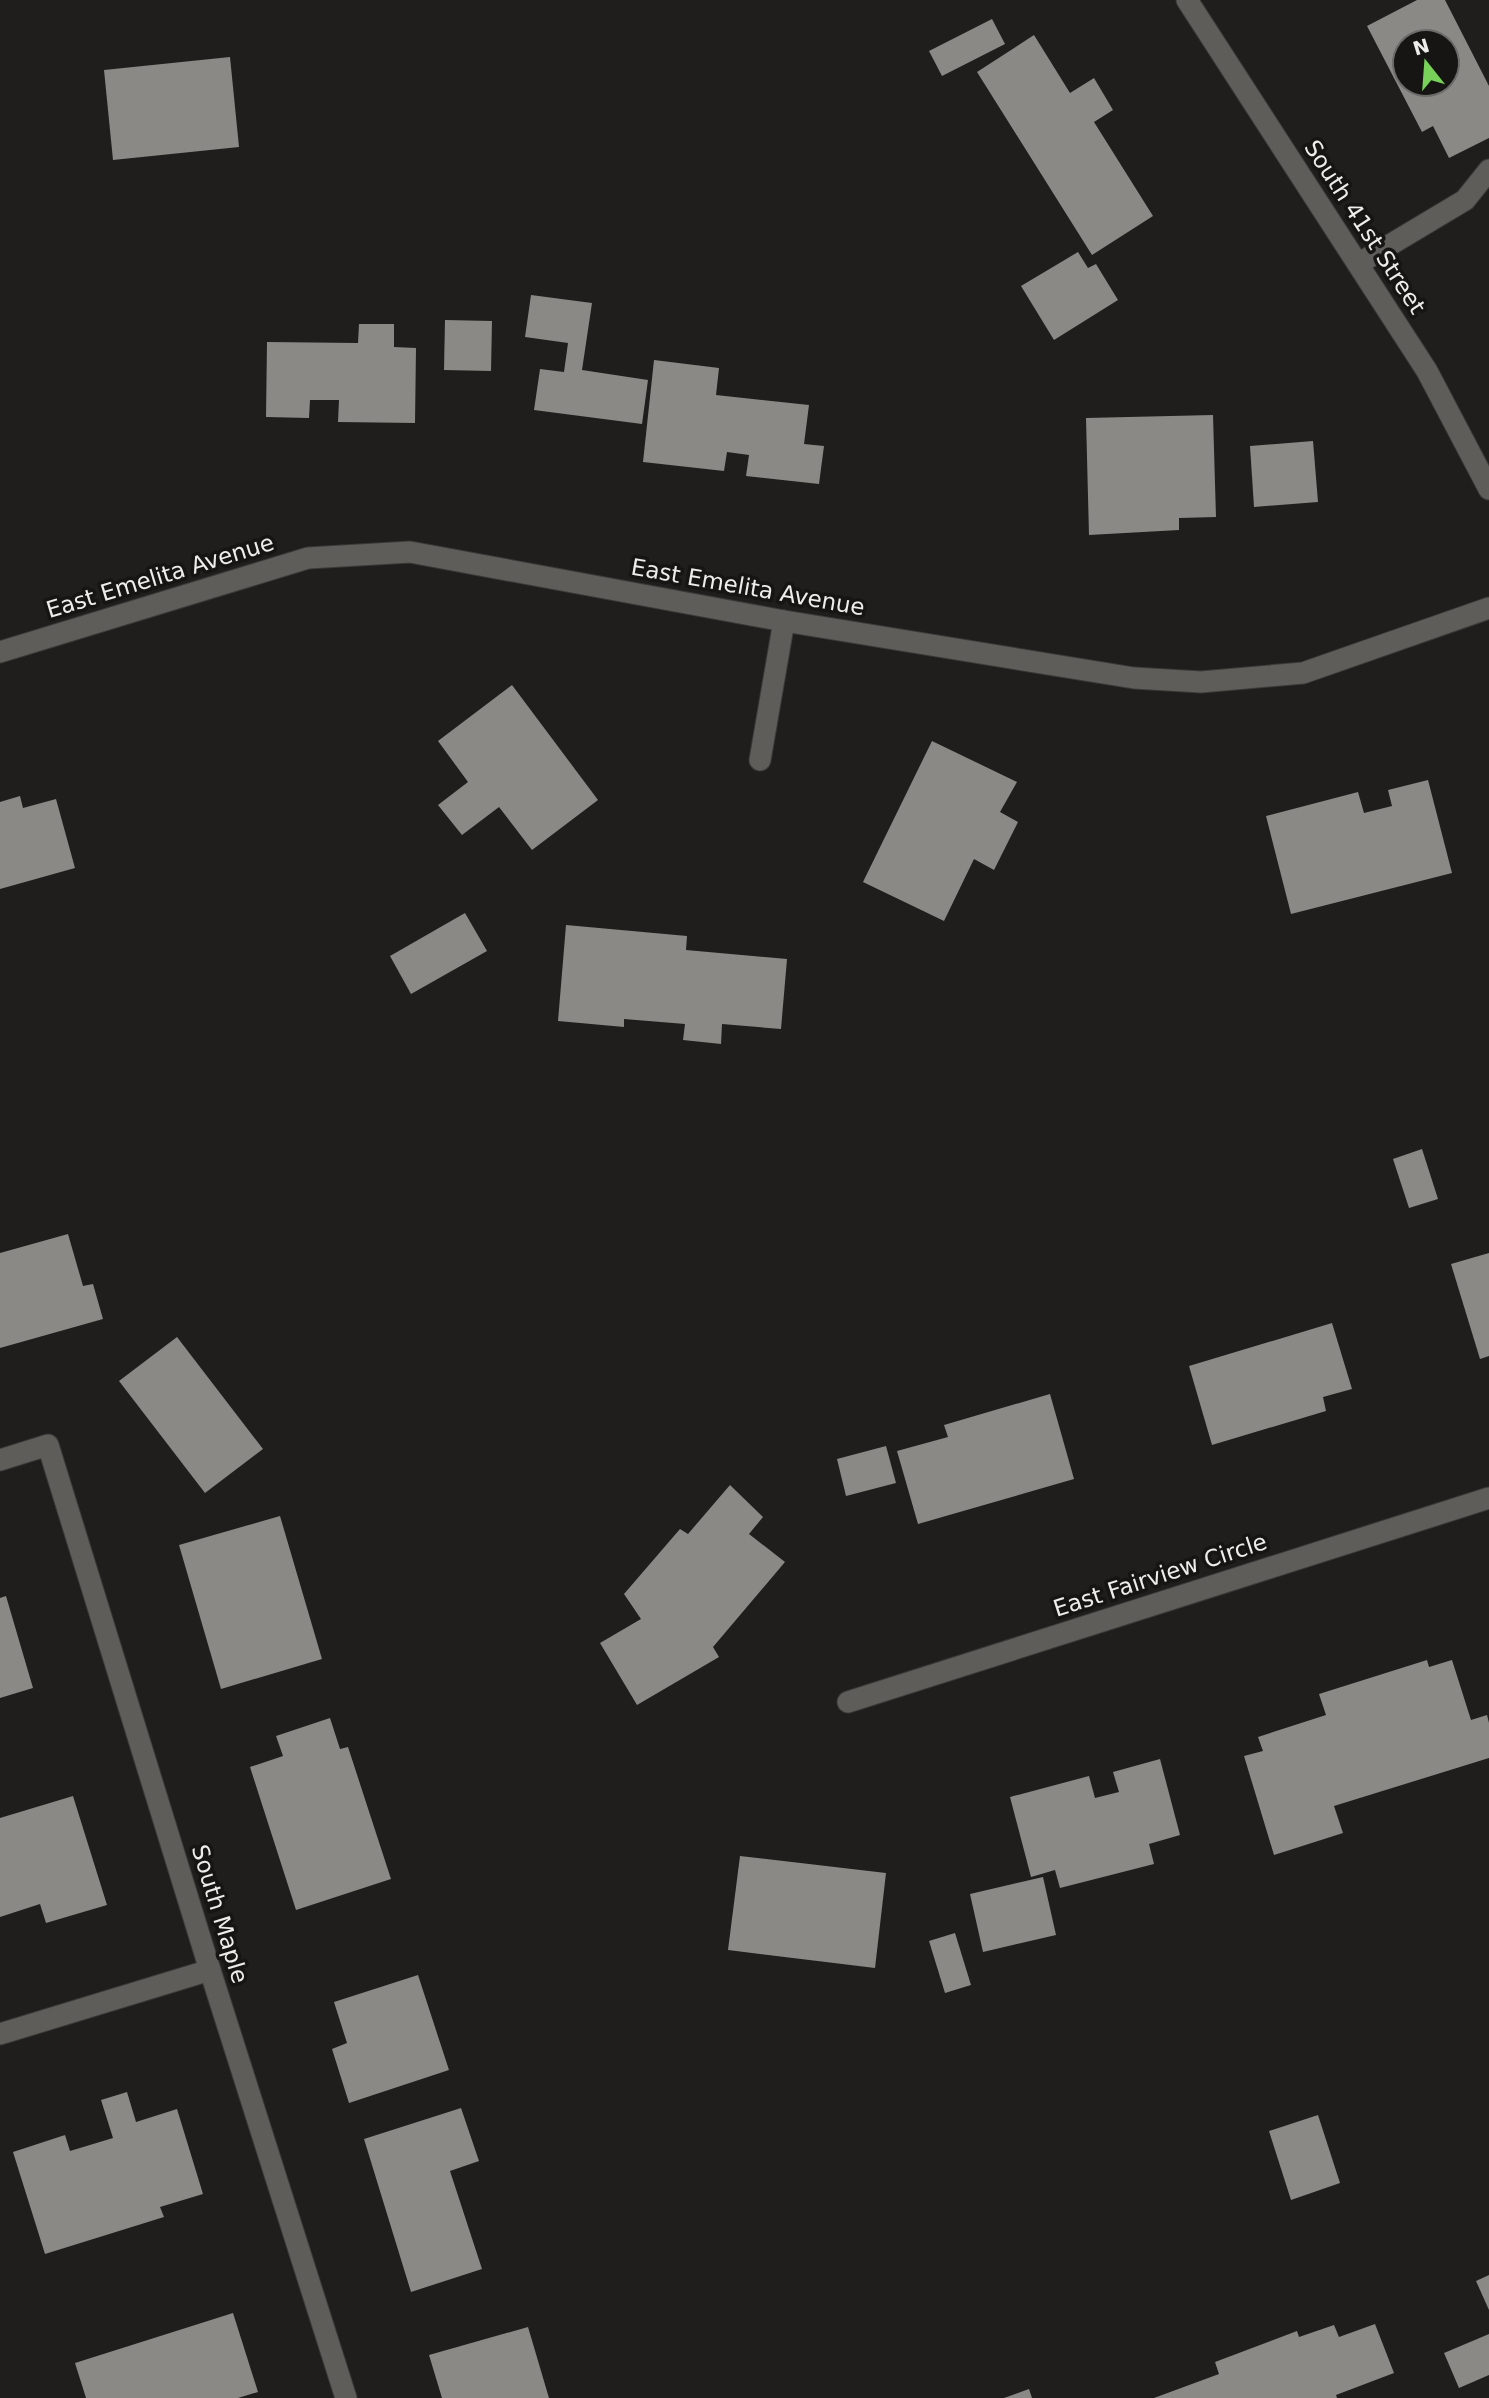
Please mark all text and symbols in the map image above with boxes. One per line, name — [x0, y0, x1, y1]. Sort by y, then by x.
north arrow — [1391, 28, 1461, 98]
text: N — [1410, 34, 1432, 60]
street label: South 41st Street — [1299, 135, 1431, 319]
street label: East Emelita Avenue — [43, 529, 277, 623]
street label: East Emelita Avenue — [629, 554, 867, 620]
street label: East Fairview Circle — [1050, 1528, 1270, 1622]
street label: South Maple — [187, 1842, 253, 1986]

